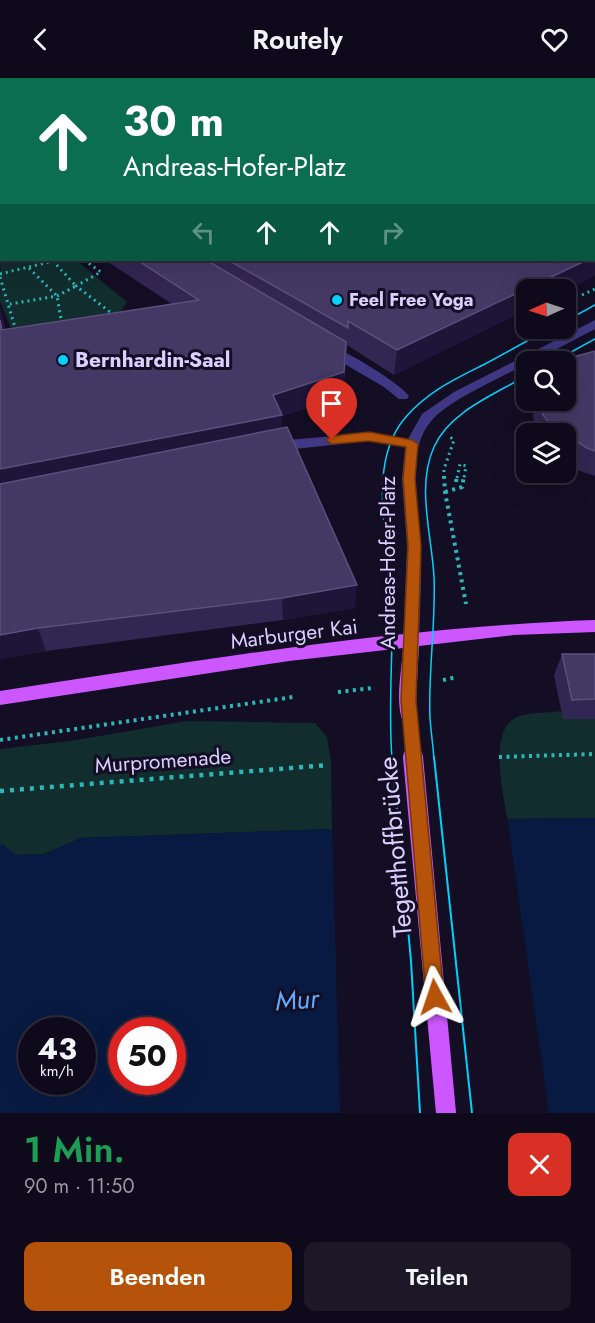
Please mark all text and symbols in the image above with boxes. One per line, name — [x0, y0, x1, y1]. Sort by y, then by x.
text: Routely — [252, 20, 343, 59]
icon: back — [24, 23, 57, 56]
icon: heart — [538, 23, 571, 56]
text: 30 m — [123, 91, 224, 152]
icon: ahead — [24, 102, 102, 180]
text: Andreas-Hofer-Platz — [123, 147, 346, 186]
icon: left — [187, 216, 220, 249]
icon: ahead — [250, 216, 283, 249]
icon: ahead — [313, 216, 346, 249]
icon: right — [376, 216, 409, 249]
north arrow — [516, 279, 576, 339]
map controls — [516, 279, 576, 483]
place label: Feel Free Yoga — [349, 287, 473, 313]
marker: Feel Free Yoga — [330, 293, 344, 307]
place label: Bernhardin-Saal — [75, 345, 231, 375]
button: search — [516, 351, 576, 411]
marker: Bernhardin-Saal — [56, 353, 70, 367]
pin — [306, 378, 357, 440]
icon: arrive — [315, 387, 348, 420]
button: layers — [516, 423, 576, 483]
street label: Andreas-Hofer-Platz — [373, 476, 403, 650]
street label: Marburger Kai — [229, 611, 359, 657]
street label: Murpromenade — [94, 741, 232, 781]
street label: Tegetthoffbrücke — [368, 755, 422, 939]
position arrow — [403, 965, 467, 1029]
water label: Mur — [274, 978, 322, 1020]
speed limit sign: 50 — [108, 1017, 186, 1095]
text: 43 — [37, 1027, 77, 1070]
text: km/h — [40, 1060, 74, 1082]
text: 1 Min. — [24, 1123, 125, 1175]
button: close — [508, 1133, 571, 1196]
text: 90 m · 11:50 — [24, 1172, 134, 1201]
button: Beenden — [24, 1242, 292, 1311]
button: Teilen — [304, 1242, 571, 1311]

